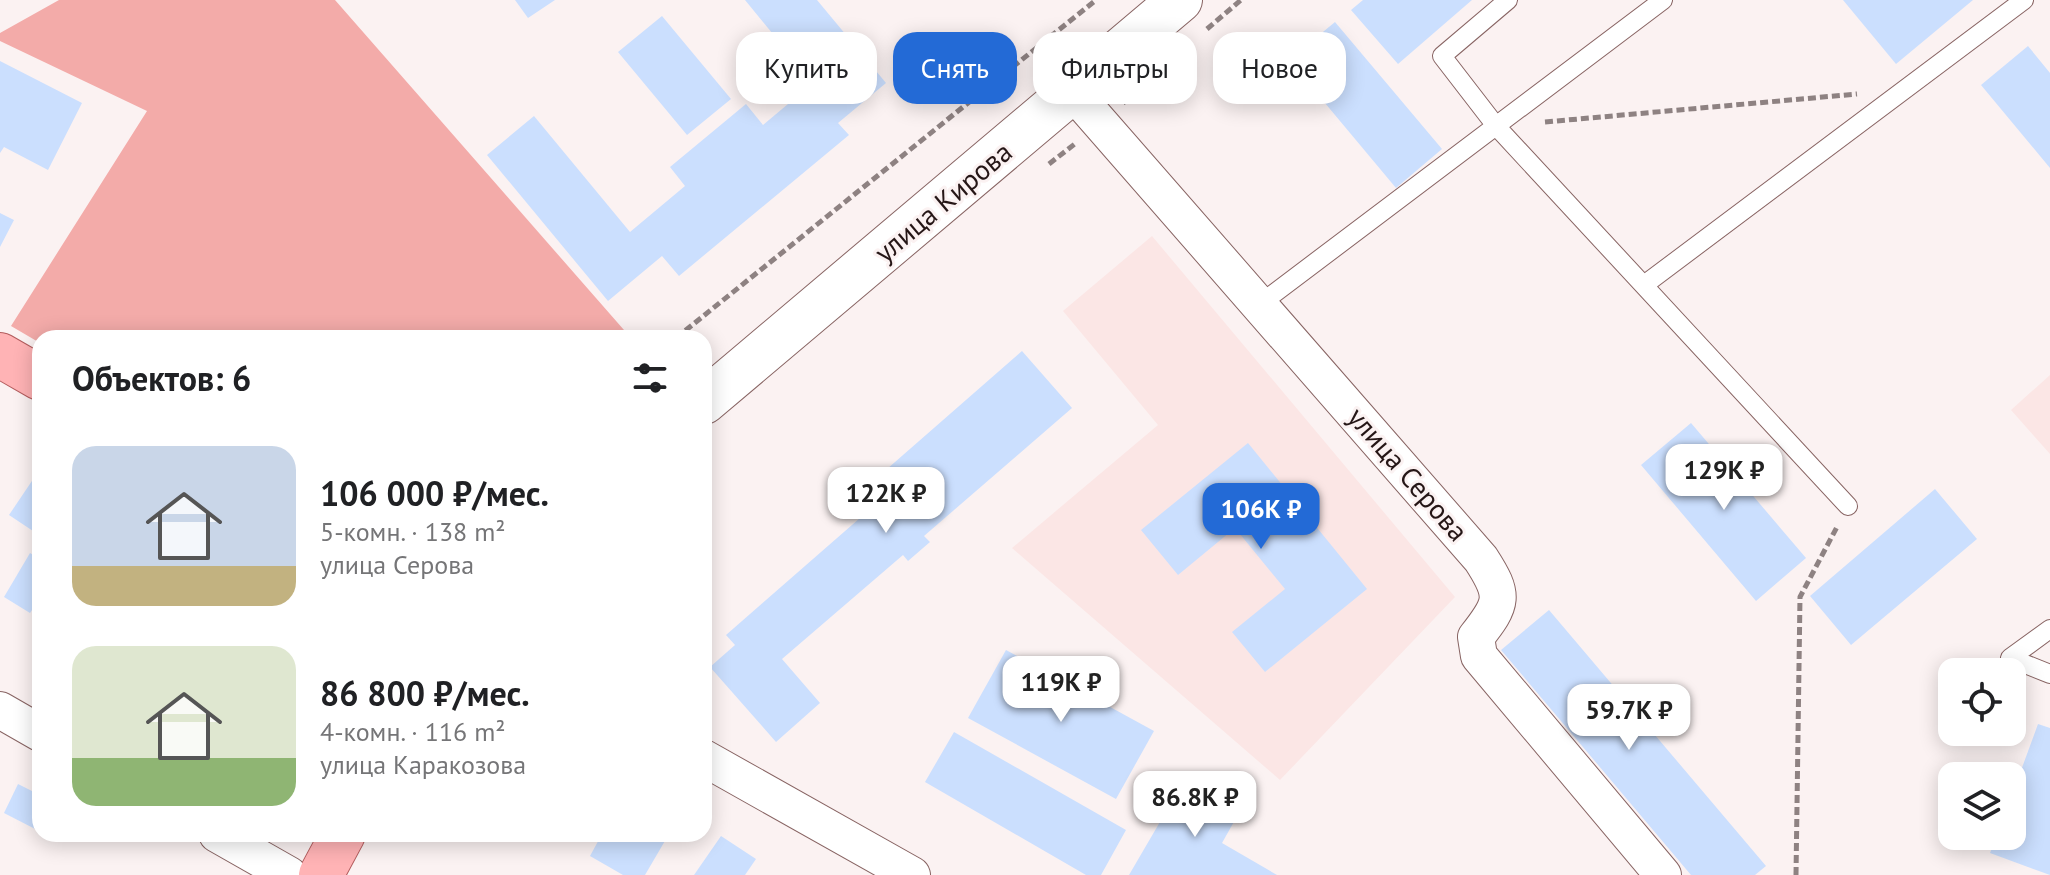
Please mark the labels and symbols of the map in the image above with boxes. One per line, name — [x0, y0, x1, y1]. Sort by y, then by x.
street label: улица Кирова — [866, 133, 1019, 270]
street label: улица Серова — [1340, 399, 1477, 548]
pin: 129K ₽ — [1659, 444, 1789, 512]
pin: 122K ₽ — [821, 467, 951, 535]
pin: 106K ₽ — [1196, 483, 1326, 551]
pin: 119K ₽ — [996, 656, 1126, 724]
pin: 59.7K ₽ — [1555, 684, 1703, 752]
pin: 86.8K ₽ — [1121, 771, 1269, 839]

